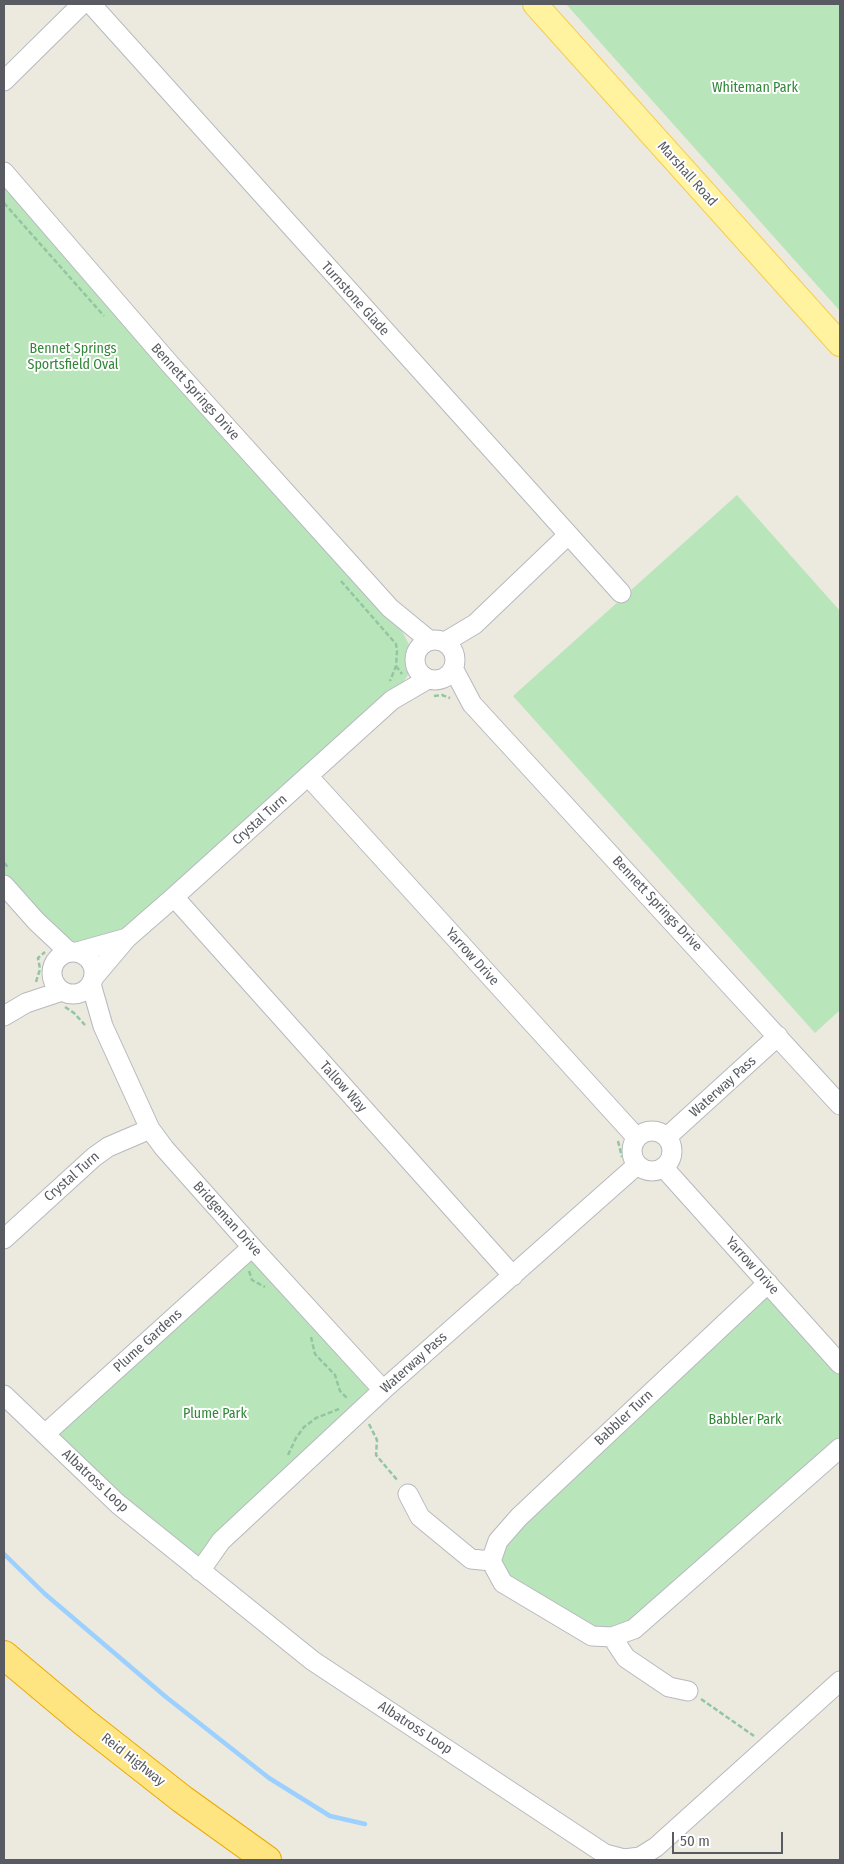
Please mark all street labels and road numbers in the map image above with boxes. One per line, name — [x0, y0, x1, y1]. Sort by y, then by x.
street label: Marshall Road — [654, 138, 720, 210]
street label: Turnstone Glade — [317, 259, 393, 339]
street label: Bennett Springs Drive — [147, 340, 243, 444]
street label: Crystal Turn — [229, 791, 291, 849]
street label: Bennett Springs Drive — [608, 853, 706, 955]
street label: Yarrow Drive — [442, 925, 502, 989]
street label: Waterway Pass — [686, 1053, 760, 1121]
street label: Tallow Way — [316, 1058, 370, 1116]
street label: Crystal Turn — [41, 1148, 103, 1206]
street label: Bridgeman Drive — [189, 1178, 265, 1260]
street label: Yarrow Drive — [722, 1234, 782, 1298]
street label: Plume Gardens — [110, 1306, 186, 1376]
street label: Waterway Pass — [377, 1329, 451, 1397]
street label: Babbler Turn — [591, 1387, 657, 1449]
street label: Albatross Loop — [58, 1446, 132, 1516]
street label: Albatross Loop — [375, 1698, 455, 1758]
street label: Reid Highway — [98, 1730, 168, 1790]

